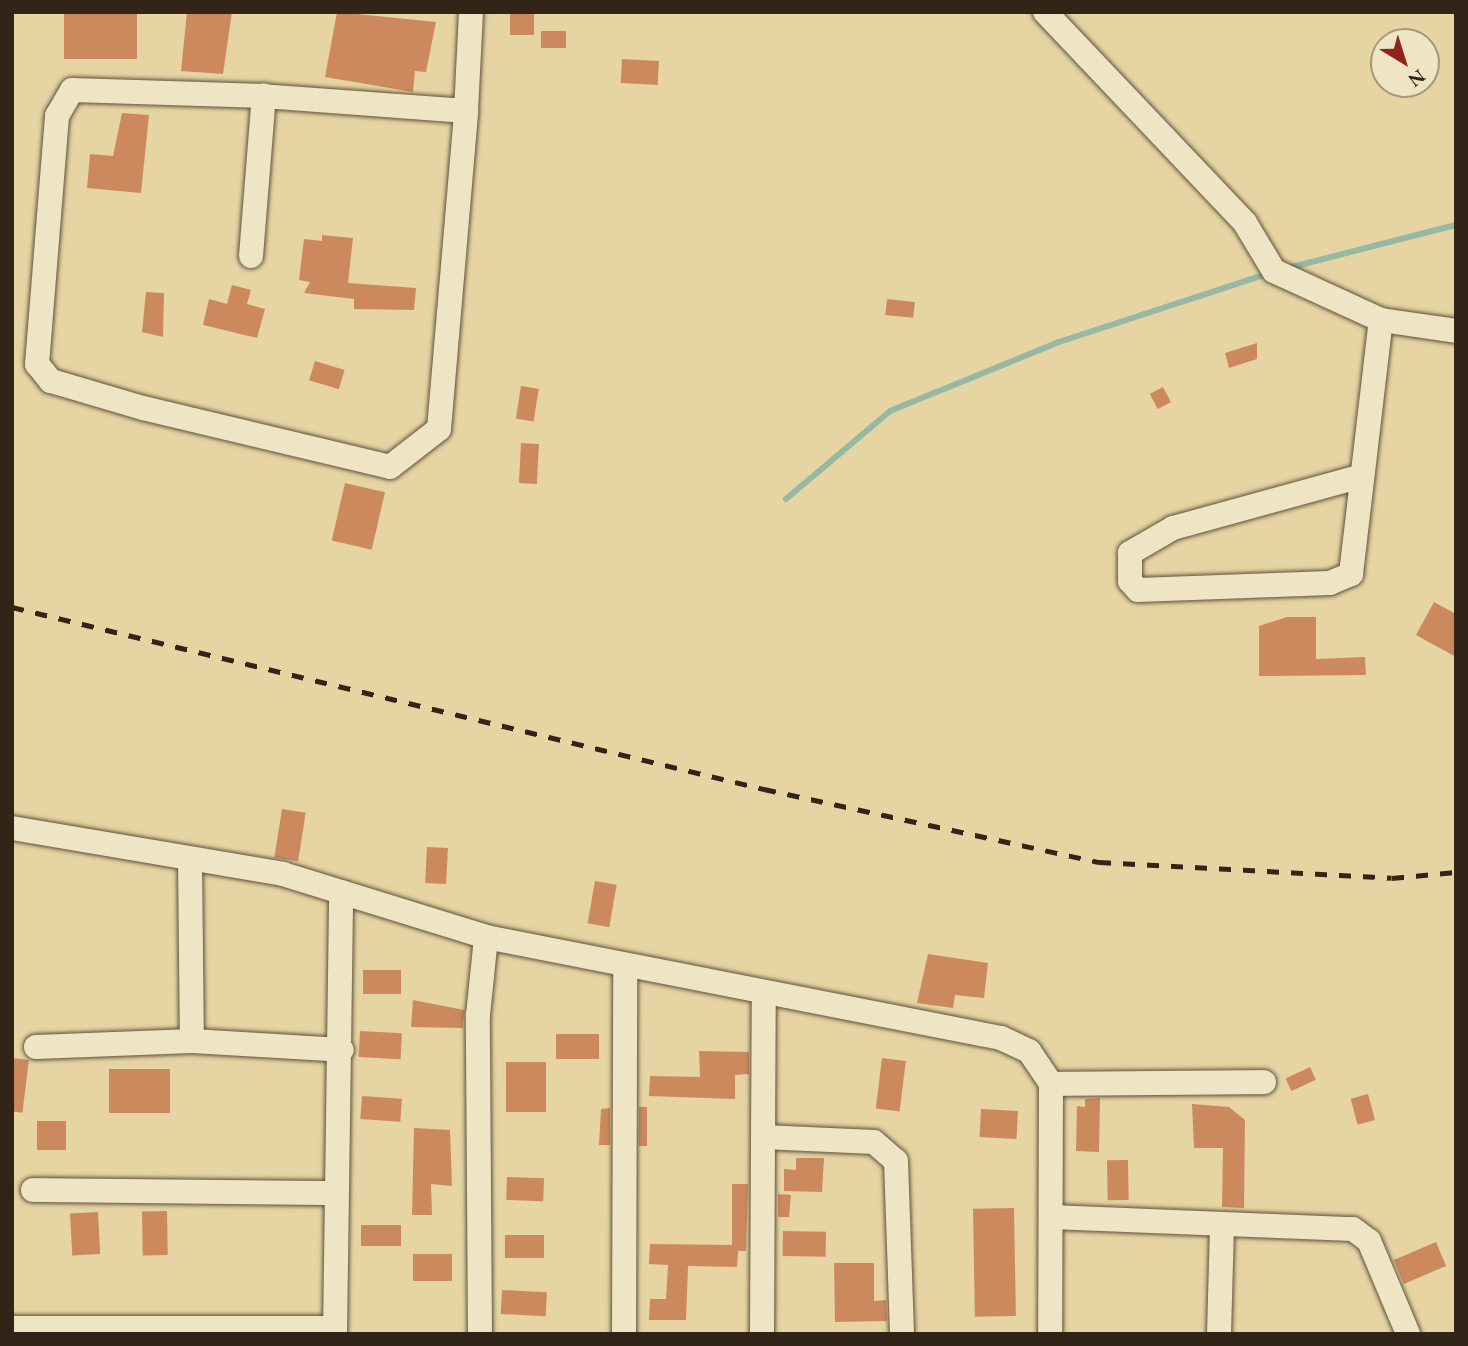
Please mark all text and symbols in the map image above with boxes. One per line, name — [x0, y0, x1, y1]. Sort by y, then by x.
north arrow — [1370, 28, 1440, 98]
text: N — [1403, 64, 1431, 93]

